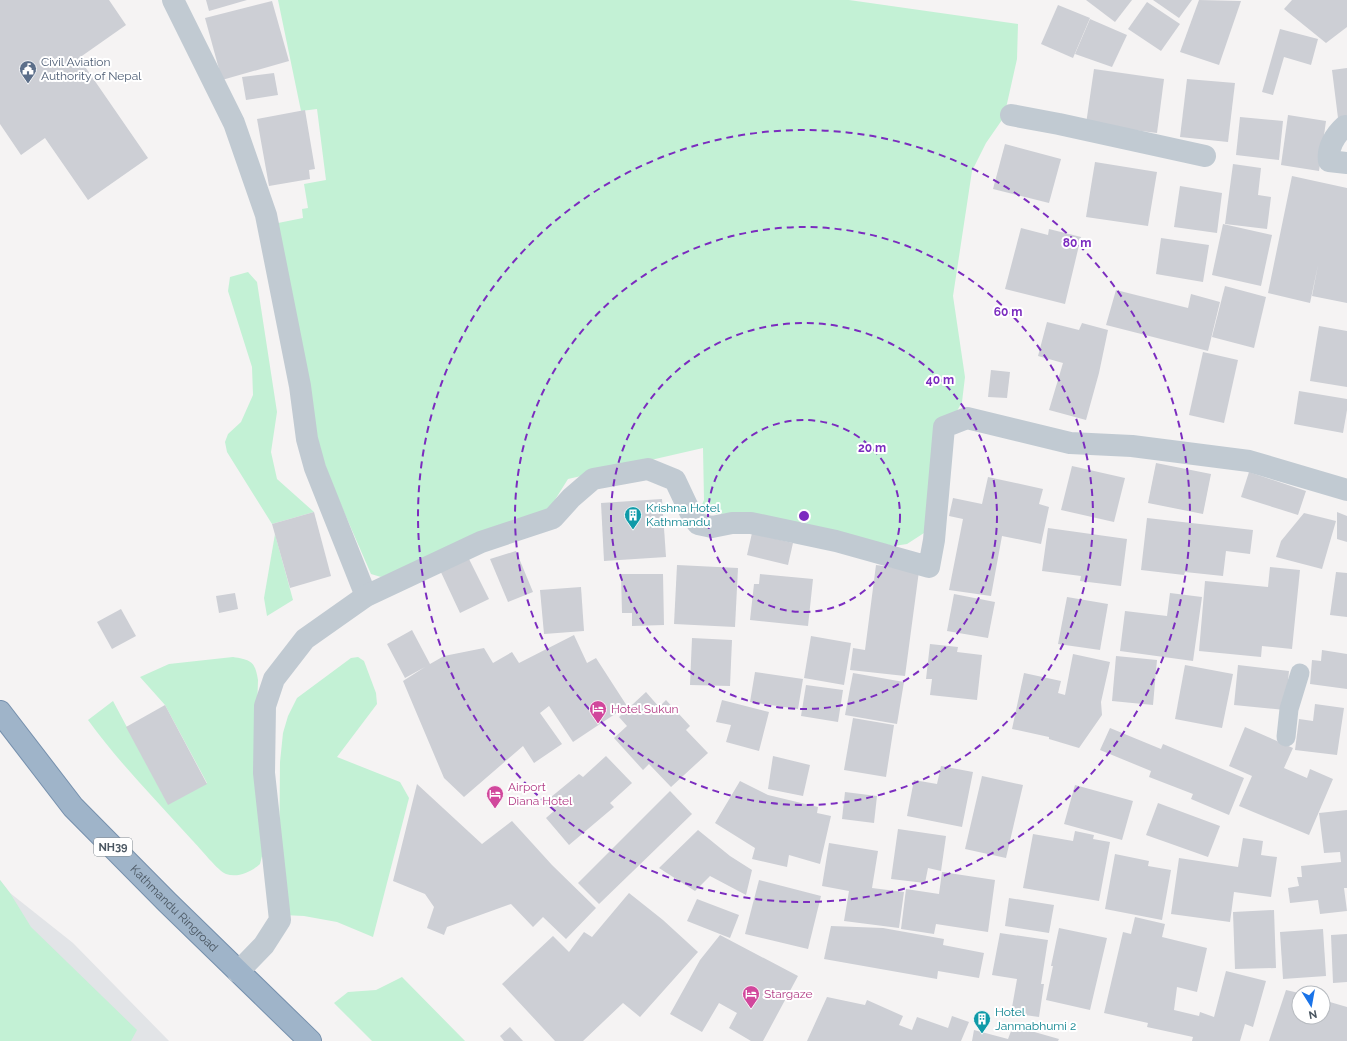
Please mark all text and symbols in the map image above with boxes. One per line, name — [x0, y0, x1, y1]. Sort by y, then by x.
place label: Civil Aviation Authority of Nepal — [41, 55, 142, 83]
public building icon: Civil Aviation Authority of Nepal — [18, 59, 38, 84]
text: 80 m — [1063, 236, 1091, 250]
text: 60 m — [994, 305, 1022, 319]
text: 40 m — [926, 373, 954, 387]
text: 20 m — [858, 441, 886, 455]
place label: Krishna Hotel Kathmandu — [646, 501, 721, 529]
building icon: Krishna Hotel Kathmandu — [623, 505, 643, 530]
centre of rings — [797, 509, 811, 523]
hotel icon: Hotel Sukun — [588, 699, 608, 724]
place label: Hotel Sukun — [611, 702, 679, 716]
place label: Airport Diana Hotel — [508, 780, 573, 808]
hotel icon: Airport Diana Hotel — [485, 784, 505, 809]
road number: NH39 — [94, 838, 132, 856]
street label: Kathmandu Ringroad — [127, 862, 221, 955]
hotel icon: Stargaze — [741, 984, 761, 1009]
north arrow — [1291, 985, 1331, 1025]
place label: Stargaze — [764, 987, 813, 1001]
place label: Hotel Janmabhumi 2 — [995, 1005, 1076, 1033]
text: N — [1307, 1007, 1318, 1022]
building icon: Hotel Janmabhumi 2 — [972, 1009, 992, 1034]

